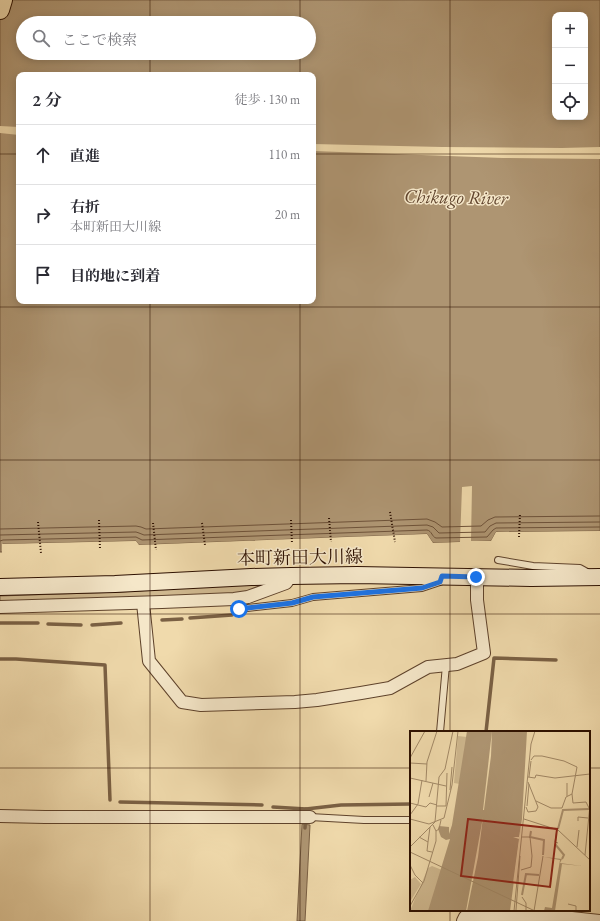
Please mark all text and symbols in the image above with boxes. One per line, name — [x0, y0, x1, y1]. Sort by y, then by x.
map controls — [552, 12, 588, 120]
button: + — [552, 12, 588, 48]
search box — [16, 16, 316, 60]
icon: search — [30, 27, 52, 49]
text: ここで検索 — [62, 30, 137, 49]
button: − — [552, 48, 588, 84]
button: locate — [552, 84, 588, 120]
text: 2 分 — [32, 89, 62, 111]
text: 徒歩 · 130 m — [235, 91, 300, 108]
icon: ahead — [32, 144, 54, 166]
text: 直進 — [70, 146, 100, 165]
text: 110 m — [269, 146, 300, 163]
water label: Chikugo River — [404, 184, 509, 210]
text: 右折 — [70, 197, 100, 216]
icon: right — [32, 204, 54, 226]
text: 20 m — [275, 206, 300, 223]
text: 本町新田大川線 — [70, 218, 161, 235]
icon: arrive — [32, 264, 54, 286]
text: 目的地に到着 — [70, 266, 160, 285]
street label: 本町新田大川線 — [237, 544, 363, 570]
route end — [467, 568, 485, 586]
route start — [230, 600, 248, 618]
inset map — [410, 731, 590, 911]

